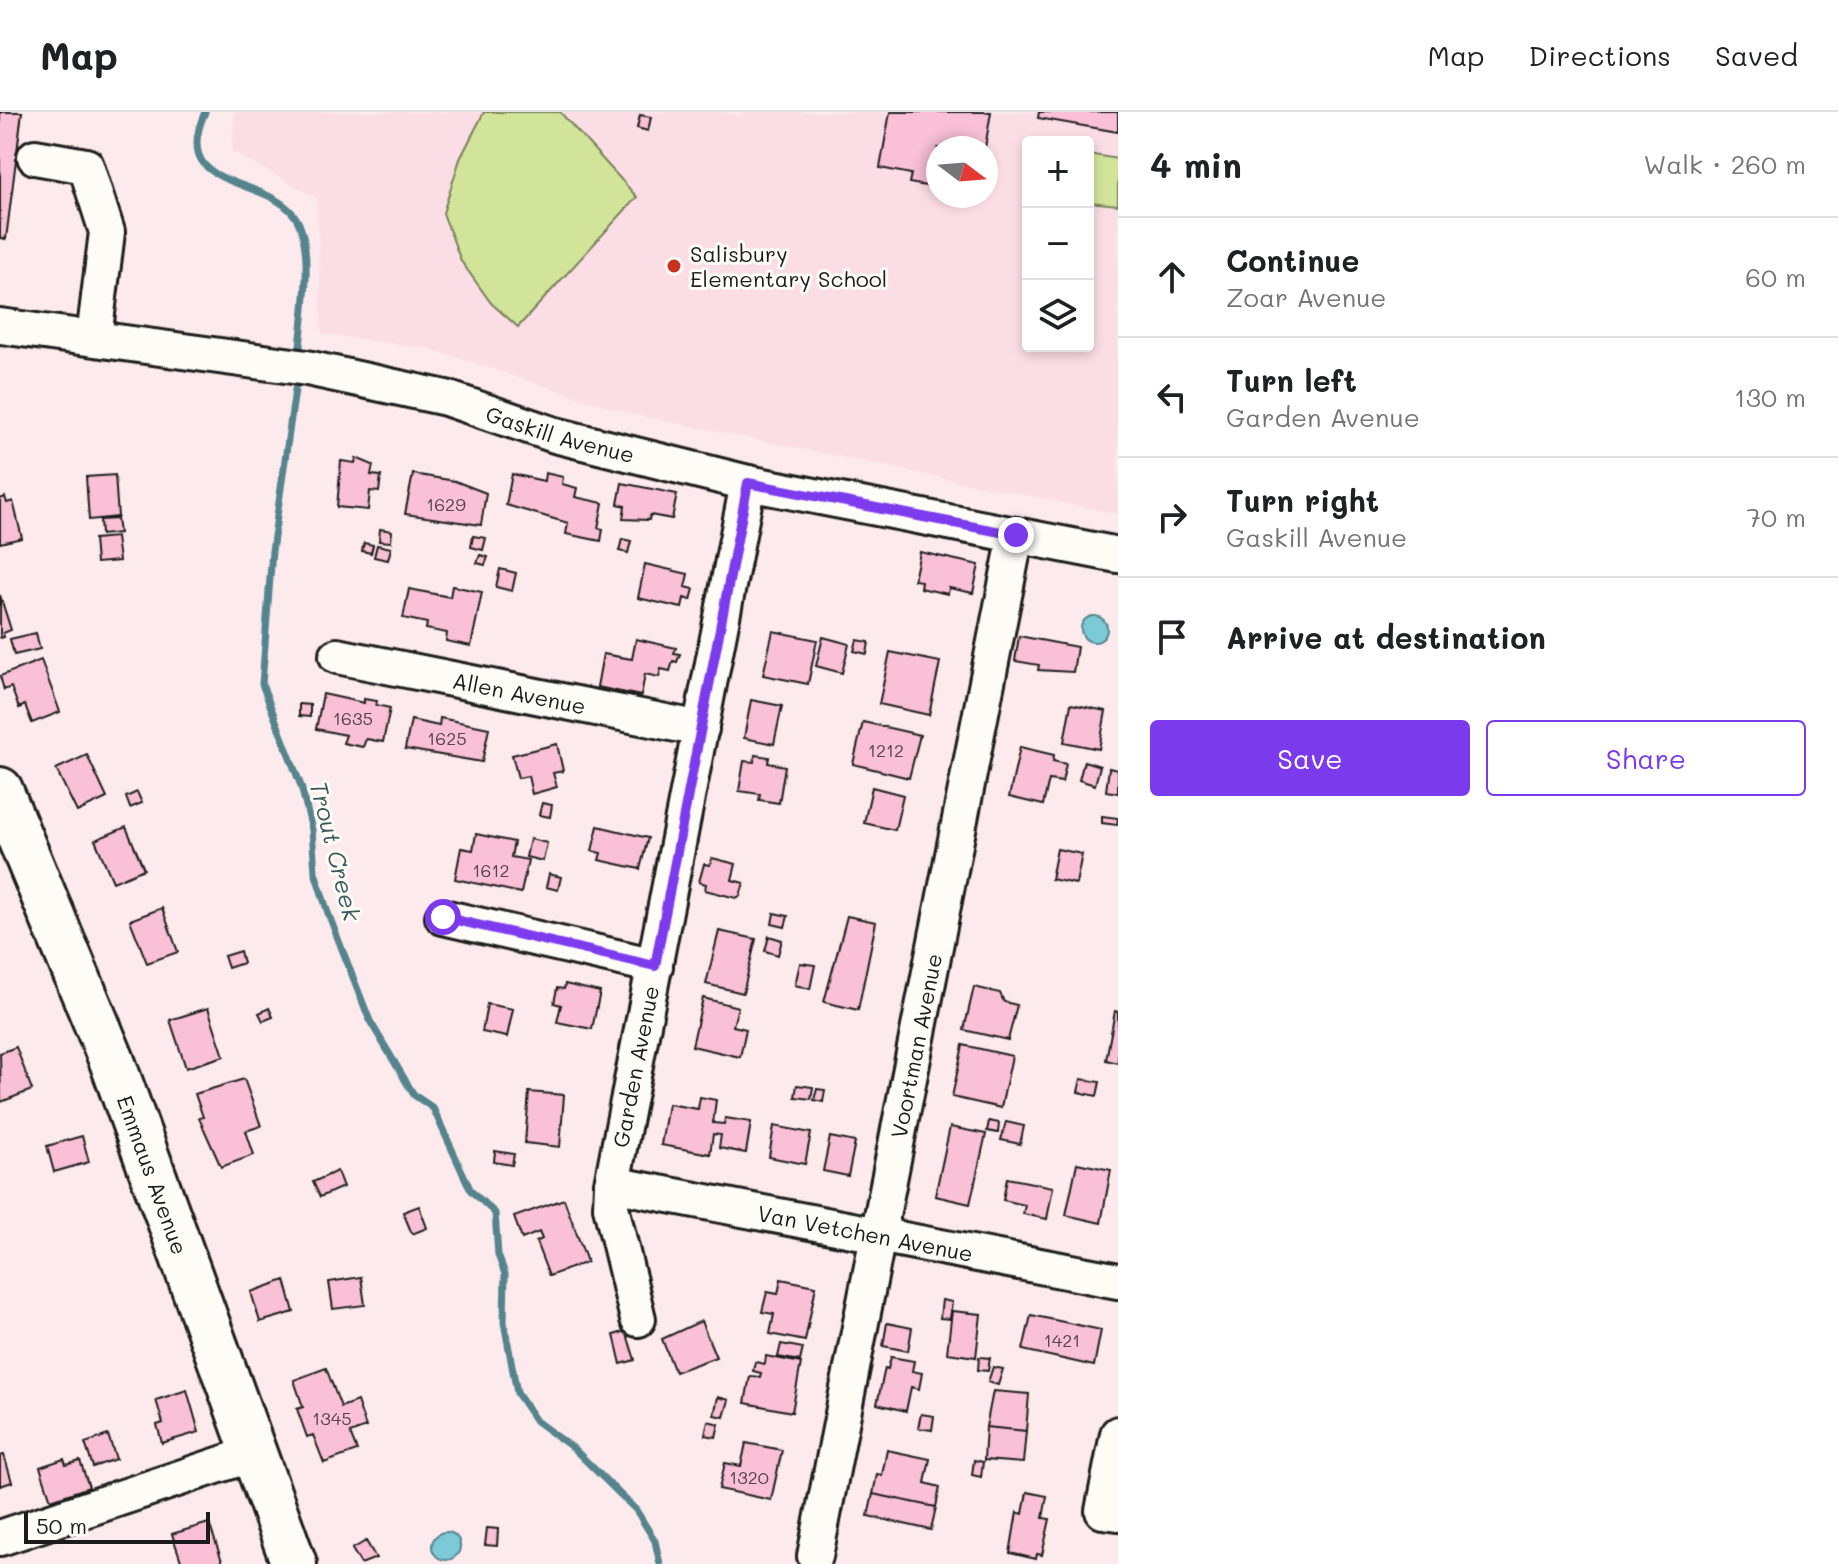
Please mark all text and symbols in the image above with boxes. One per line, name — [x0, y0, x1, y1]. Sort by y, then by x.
text: Map — [40, 30, 118, 80]
text: Map — [1428, 37, 1485, 73]
text: Directions — [1529, 37, 1671, 73]
text: Saved — [1715, 37, 1798, 73]
north arrow — [926, 136, 998, 208]
map controls — [1022, 136, 1094, 352]
button: + — [1022, 136, 1094, 208]
text: 4 min — [1150, 142, 1242, 187]
text: Walk · 260 m — [1643, 147, 1806, 181]
button: − — [1022, 208, 1094, 280]
place label: Salisbury Elementary School — [690, 239, 887, 293]
text: Continue — [1226, 240, 1359, 280]
icon: ahead — [1150, 255, 1194, 299]
marker: Salisbury Elementary School — [665, 257, 683, 275]
text: 60 m — [1745, 260, 1806, 294]
button: layers — [1022, 280, 1094, 352]
text: Zoar Avenue — [1226, 280, 1386, 314]
text: Turn left — [1226, 360, 1357, 400]
icon: left — [1150, 375, 1194, 419]
text: 130 m — [1734, 380, 1806, 414]
street label: Gaskill Avenue — [482, 398, 638, 469]
text: Garden Avenue — [1226, 400, 1420, 434]
text: Turn right — [1226, 480, 1379, 520]
house number: 1629 — [426, 492, 466, 516]
icon: right — [1150, 495, 1194, 539]
text: 70 m — [1746, 500, 1806, 534]
route end — [998, 517, 1034, 553]
text: Gaskill Avenue — [1226, 520, 1407, 554]
icon: arrive — [1150, 615, 1194, 659]
text: Arrive at destination — [1226, 617, 1546, 657]
street label: Allen Avenue — [450, 665, 589, 720]
house number: 1635 — [333, 706, 373, 730]
button: Save — [1150, 720, 1470, 796]
button: Share — [1486, 720, 1806, 796]
house number: 1625 — [427, 726, 467, 750]
house number: 1212 — [868, 738, 904, 762]
water label: Trout Creek — [304, 778, 369, 925]
house number: 1612 — [473, 858, 510, 882]
route start — [425, 899, 461, 935]
street label: Voortman Avenue — [883, 951, 948, 1141]
street label: Garden Avenue — [605, 983, 665, 1150]
street label: Emmaus Avenue — [111, 1091, 195, 1258]
street label: Van Vetchen Avenue — [755, 1198, 976, 1267]
house number: 1421 — [1044, 1328, 1080, 1352]
house number: 1345 — [312, 1406, 352, 1430]
house number: 1320 — [729, 1465, 769, 1489]
scale bar — [24, 1508, 210, 1544]
text: 50 m — [36, 1511, 87, 1540]

